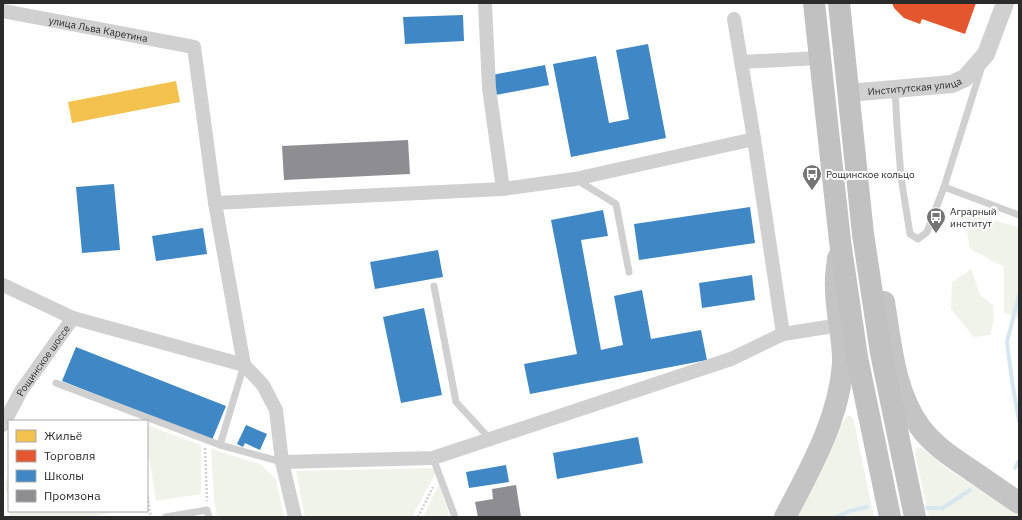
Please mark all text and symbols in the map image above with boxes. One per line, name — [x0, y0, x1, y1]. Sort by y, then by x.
street label: улица Льва Каретина — [48, 13, 149, 45]
street label: Институтская улица — [867, 74, 964, 98]
bus stop icon: Рощинское кольцо — [801, 163, 823, 191]
place label: Рощинское кольцо — [826, 168, 915, 181]
place label: Аграрный институт — [950, 205, 997, 230]
bus stop icon: Аграрный институт — [925, 206, 947, 234]
street label: Рощинское шоссе — [13, 322, 73, 398]
legend — [8, 420, 148, 512]
text: Жильё — [44, 428, 83, 443]
text: Торговля — [44, 448, 95, 463]
text: Школы — [44, 468, 84, 483]
text: Промзона — [44, 488, 101, 503]

